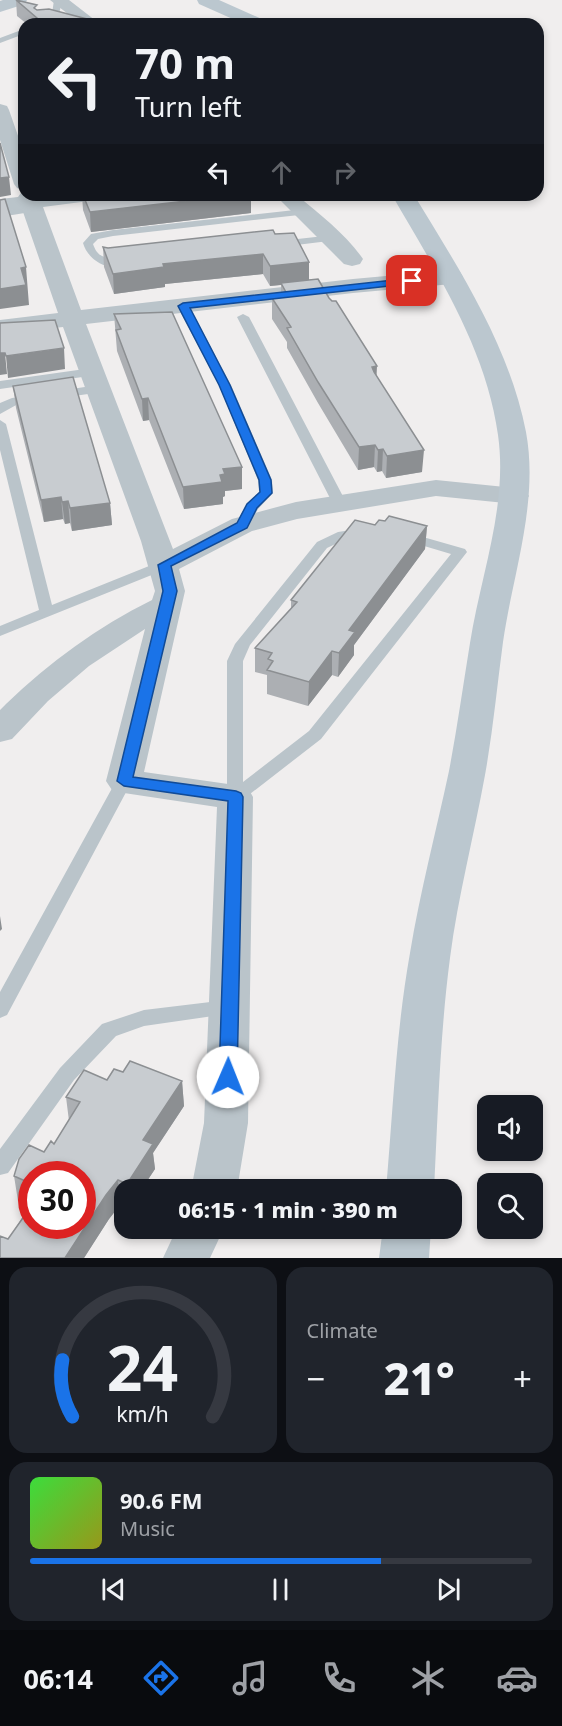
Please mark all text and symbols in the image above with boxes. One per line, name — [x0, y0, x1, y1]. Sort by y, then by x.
text: 70 m — [135, 34, 235, 91]
icon: left — [36, 42, 114, 120]
text: Turn left — [135, 88, 241, 125]
icon: left — [202, 156, 235, 189]
icon: ahead — [265, 156, 298, 189]
icon: right — [328, 156, 361, 189]
pin — [386, 255, 437, 306]
icon: arrive — [395, 264, 428, 297]
position arrow — [196, 1045, 260, 1109]
map controls — [477, 1095, 543, 1239]
button: sound — [477, 1095, 543, 1161]
speed limit sign: 30 — [18, 1161, 96, 1239]
button: search — [477, 1173, 543, 1239]
text: 06:15 · 1 min · 390 m — [178, 1194, 398, 1224]
text: Climate — [307, 1317, 378, 1344]
text: 24 — [107, 1324, 178, 1409]
text: 21° — [384, 1347, 455, 1408]
text: − — [307, 1356, 325, 1401]
text: + — [513, 1356, 532, 1401]
text: km/h — [116, 1399, 169, 1428]
text: 90.6 FM — [120, 1485, 202, 1515]
text: Music — [120, 1515, 175, 1542]
icon: previous — [97, 1573, 130, 1606]
icon: pause — [264, 1573, 297, 1606]
icon: next — [432, 1573, 465, 1606]
icon: directions — [140, 1657, 182, 1699]
icon: music — [229, 1657, 271, 1699]
icon: phone — [318, 1657, 360, 1699]
icon: climate — [407, 1657, 449, 1699]
icon: car — [496, 1657, 538, 1699]
text: 06:14 — [24, 1660, 93, 1697]

